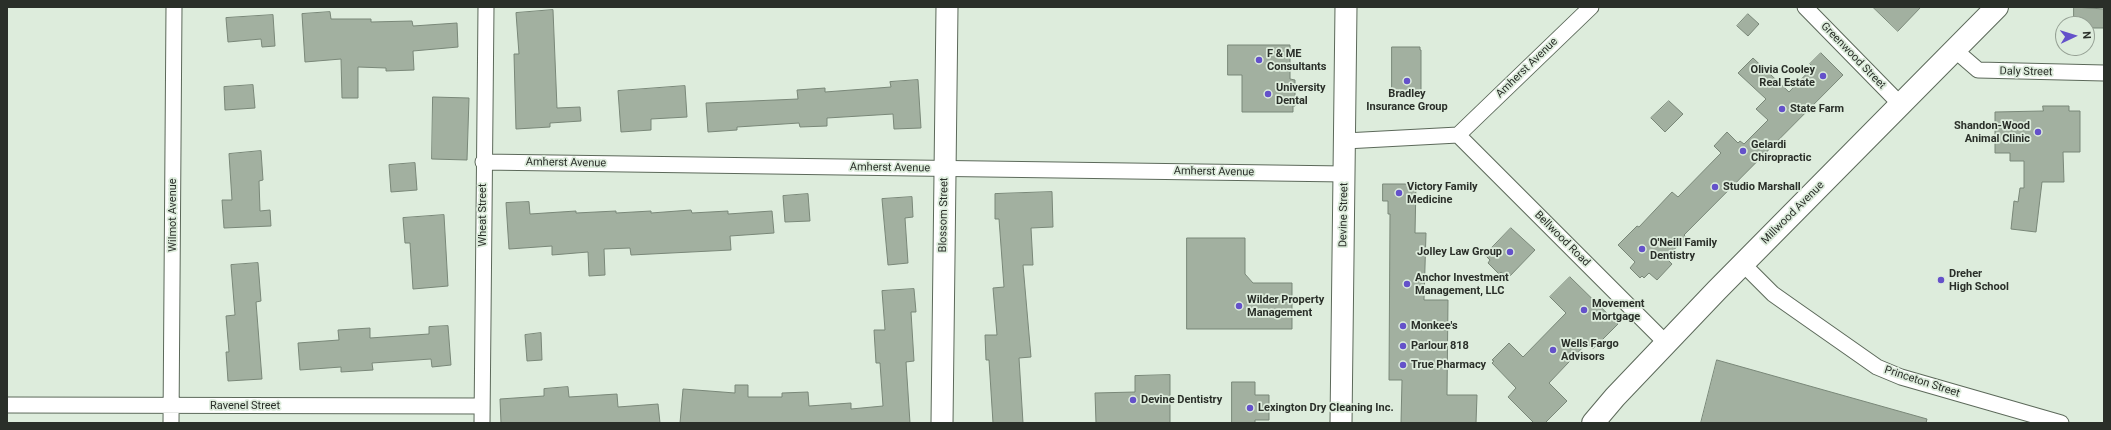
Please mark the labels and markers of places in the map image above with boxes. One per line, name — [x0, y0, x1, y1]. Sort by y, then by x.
place label: F & ME Consultants — [1267, 47, 1326, 73]
marker: F & ME Consultants — [1254, 55, 1264, 65]
place label: Olivia Cooley Real Estate — [1751, 63, 1815, 89]
marker: Olivia Cooley Real Estate — [1818, 71, 1828, 81]
marker: Bradley Insurance Group — [1402, 76, 1412, 86]
place label: University Dental — [1276, 81, 1326, 107]
place label: Bradley Insurance Group — [1366, 87, 1448, 113]
marker: University Dental — [1263, 89, 1273, 99]
place label: State Farm — [1790, 102, 1844, 116]
marker: State Farm — [1777, 104, 1787, 114]
place label: Shandon-Wood Animal Clinic — [1954, 119, 2030, 145]
marker: Shandon-Wood Animal Clinic — [2033, 127, 2043, 137]
place label: Gelardi Chiropractic — [1751, 138, 1811, 164]
marker: Gelardi Chiropractic — [1738, 146, 1748, 156]
place label: Victory Family Medicine — [1407, 180, 1478, 206]
place label: Studio Marshall — [1723, 180, 1801, 194]
marker: Studio Marshall — [1710, 182, 1720, 192]
marker: Victory Family Medicine — [1394, 188, 1404, 198]
place label: O'Neill Family Dentistry — [1650, 236, 1717, 262]
marker: O'Neill Family Dentistry — [1637, 244, 1647, 254]
place label: Jolley Law Group — [1417, 245, 1502, 259]
marker: Jolley Law Group — [1505, 247, 1515, 257]
place label: Dreher High School — [1949, 267, 2009, 293]
place label: Anchor Investment Management, LLC — [1415, 271, 1509, 297]
marker: Dreher High School — [1936, 275, 1946, 285]
marker: Anchor Investment Management, LLC — [1402, 279, 1412, 289]
place label: Wilder Property Management — [1247, 293, 1324, 319]
place label: Movement Mortgage — [1592, 297, 1645, 323]
marker: Wilder Property Management — [1234, 301, 1244, 311]
marker: Movement Mortgage — [1579, 305, 1589, 315]
place label: Monkee's — [1411, 319, 1458, 333]
marker: Monkee's — [1398, 321, 1408, 331]
place label: Wells Fargo Advisors — [1561, 337, 1619, 363]
place label: Parlour 818 — [1411, 339, 1469, 353]
marker: Parlour 818 — [1398, 341, 1408, 351]
marker: Wells Fargo Advisors — [1548, 345, 1558, 355]
place label: True Pharmacy — [1411, 358, 1486, 372]
marker: True Pharmacy — [1398, 360, 1408, 370]
place label: Devine Dentistry — [1141, 393, 1222, 407]
marker: Devine Dentistry — [1128, 395, 1138, 405]
place label: Lexington Dry Cleaning Inc. — [1258, 401, 1394, 415]
marker: Lexington Dry Cleaning Inc. — [1245, 403, 1255, 413]

